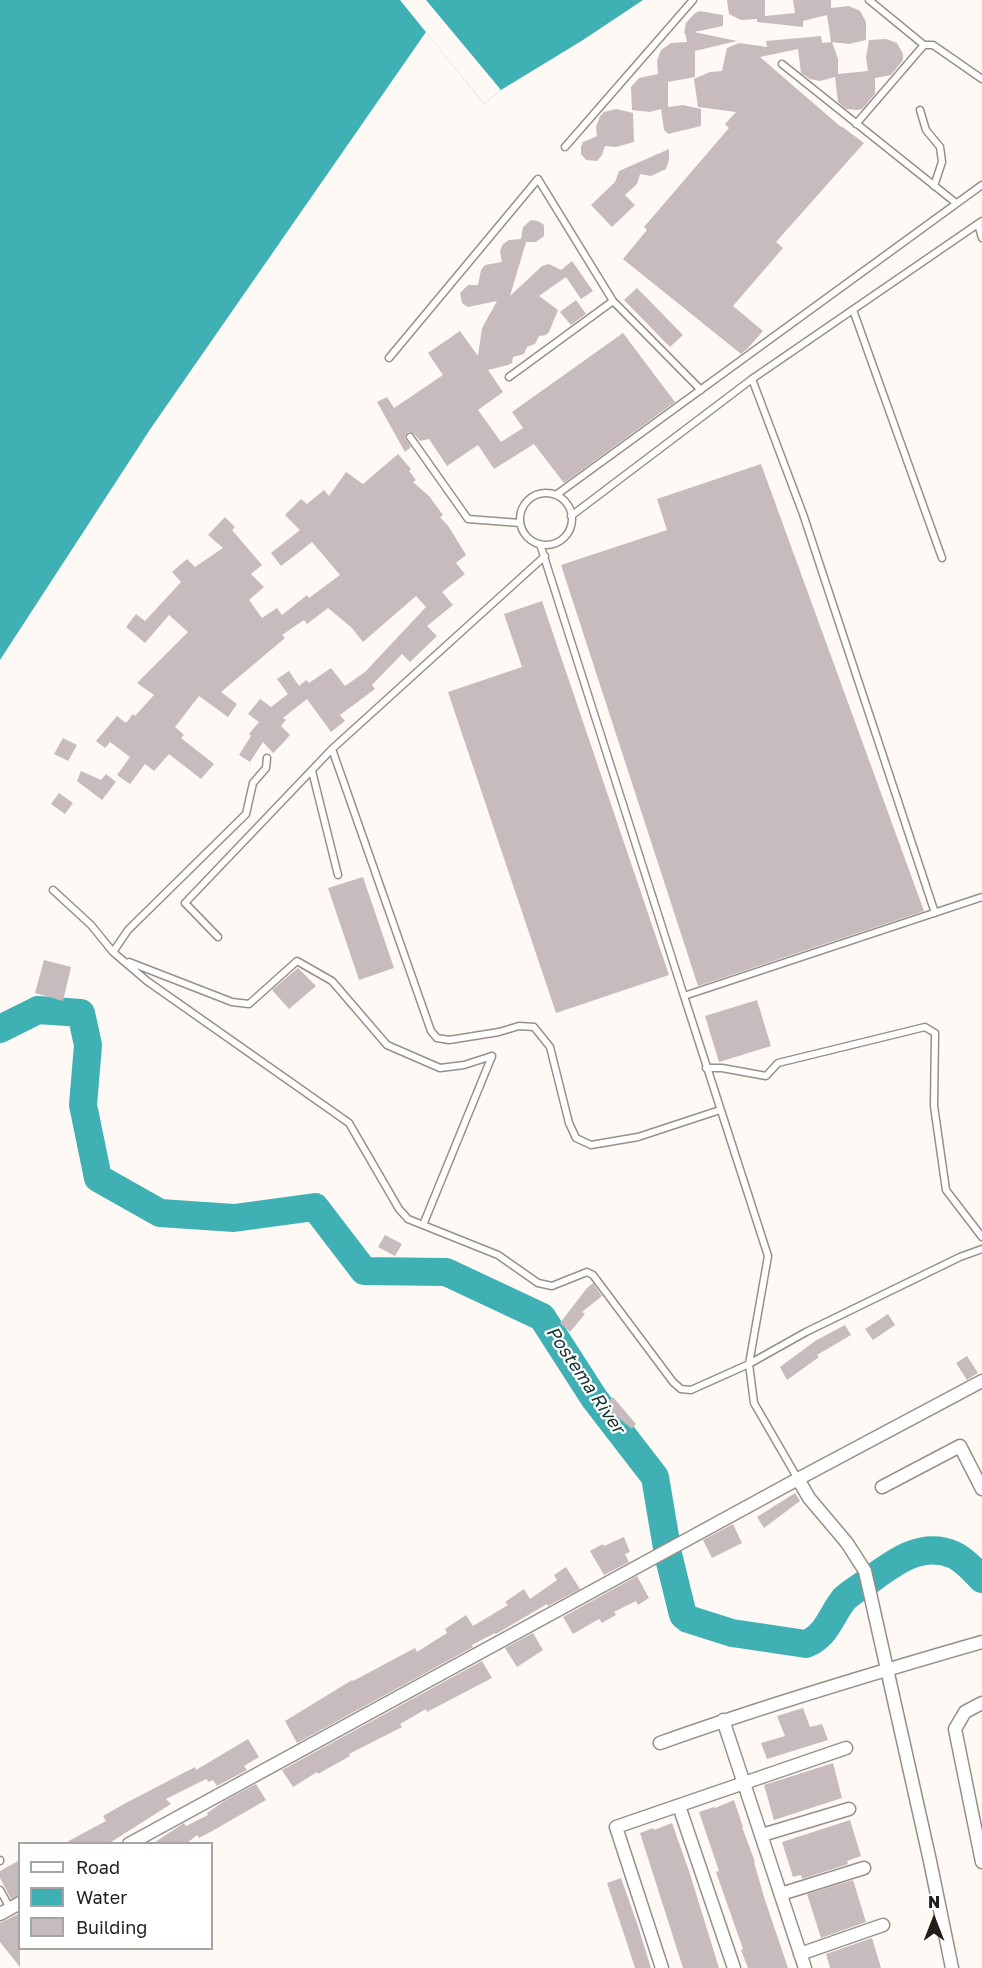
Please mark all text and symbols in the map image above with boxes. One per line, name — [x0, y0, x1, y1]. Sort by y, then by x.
water label: Postema River — [541, 1322, 629, 1438]
legend — [18, 1842, 213, 1950]
text: Road — [76, 1856, 120, 1878]
text: Water — [76, 1886, 127, 1908]
north arrow — [904, 1890, 964, 1950]
text: N — [928, 1892, 940, 1912]
text: Building — [76, 1916, 147, 1938]

